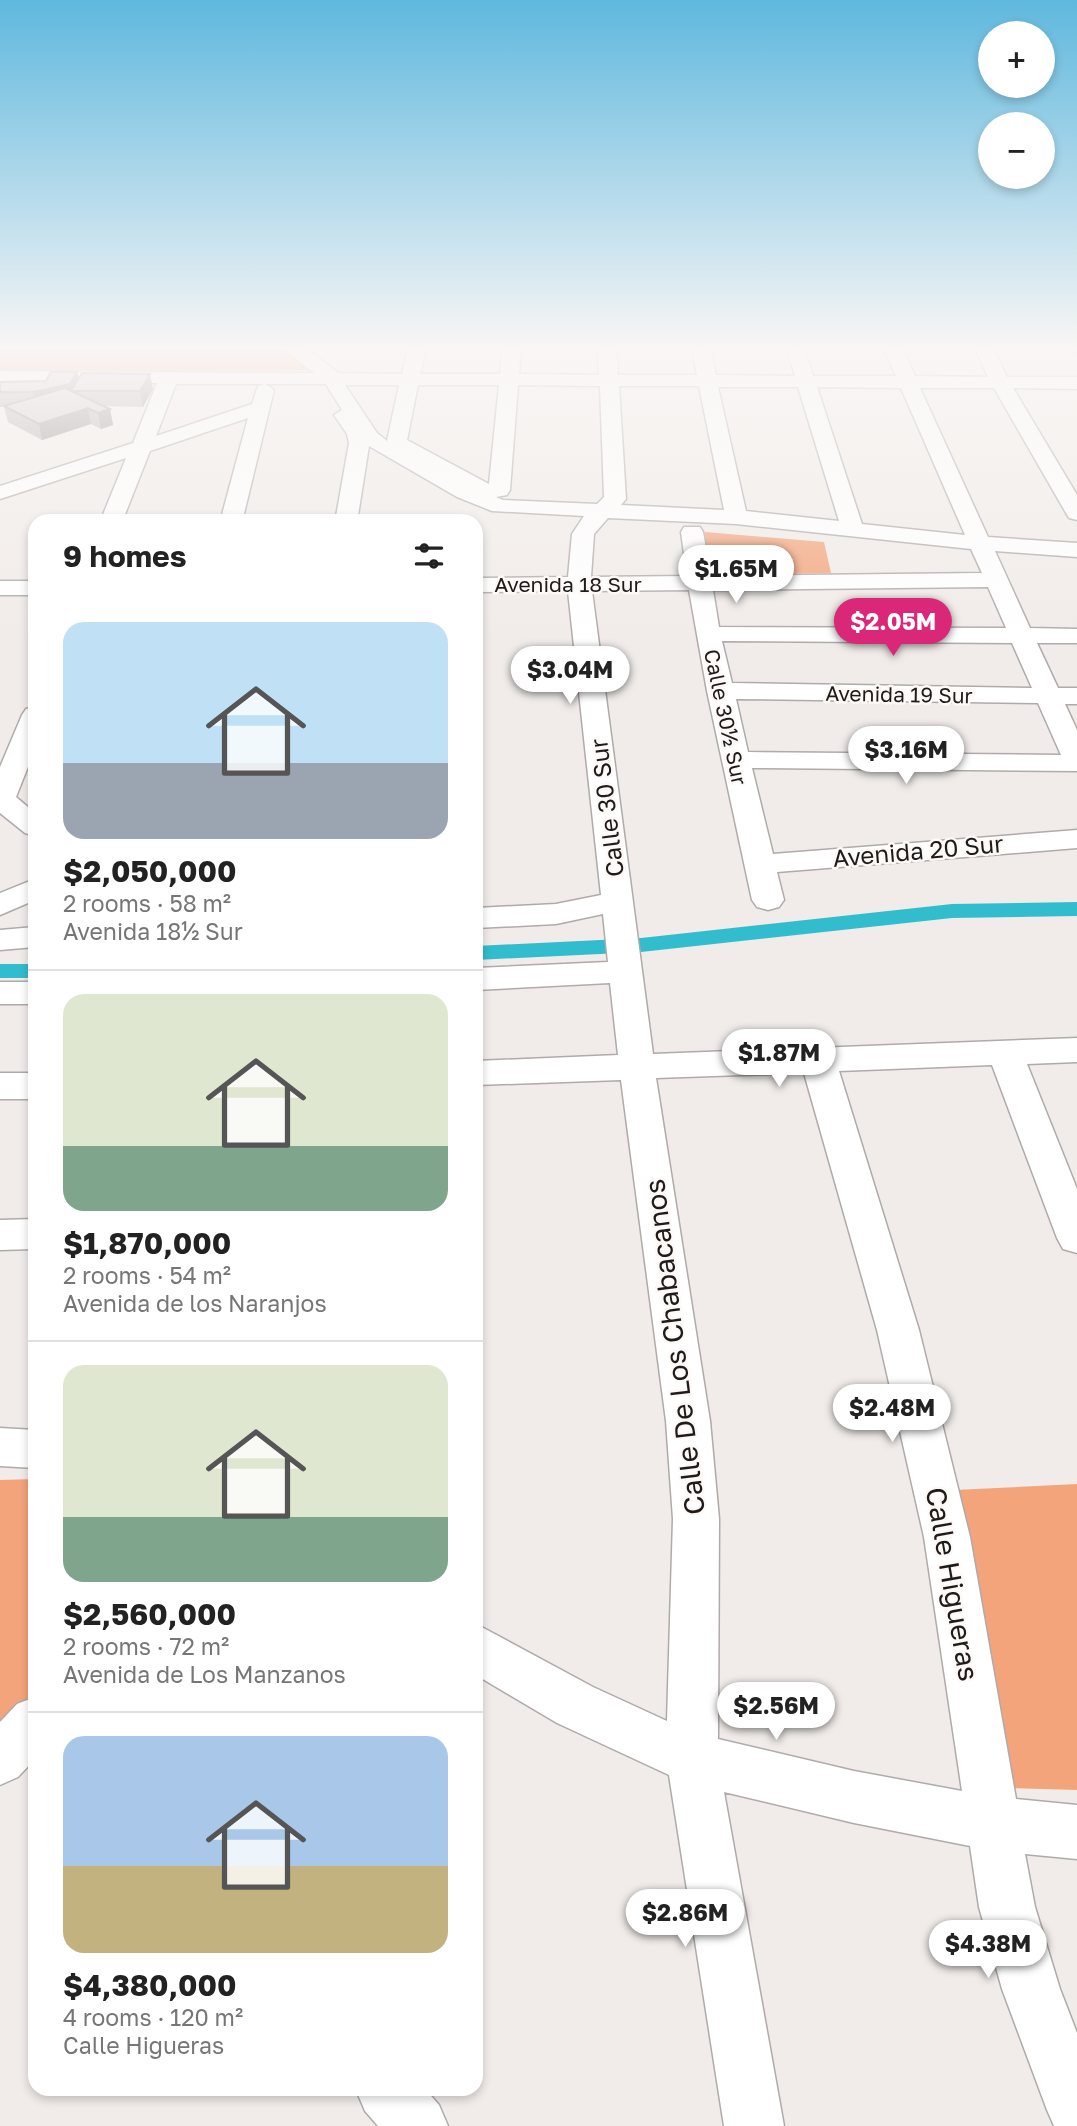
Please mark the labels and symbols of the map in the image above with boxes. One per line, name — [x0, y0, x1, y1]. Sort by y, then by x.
pin: $1.65M — [679, 546, 793, 605]
street label: Avenida 18 Sur — [494, 571, 642, 597]
pin: $2.05M — [836, 598, 950, 658]
pin: $3.04M — [513, 646, 627, 706]
street label: Calle 30½ Sur — [699, 647, 753, 787]
street label: Avenida 19 Sur — [825, 680, 973, 708]
pin: $3.16M — [849, 726, 963, 786]
street label: Calle 30 Sur — [583, 737, 629, 879]
street label: Avenida 20 Sur — [832, 828, 1004, 872]
pin: $1.87M — [722, 1030, 836, 1089]
street label: Calle De Los Chabacanos — [637, 1177, 711, 1517]
pin: $2.48M — [835, 1384, 949, 1444]
street label: Calle Higueras — [920, 1485, 986, 1683]
pin: $2.56M — [719, 1682, 833, 1742]
pin: $2.86M — [628, 1890, 742, 1949]
pin: $4.38M — [931, 1920, 1045, 1980]

